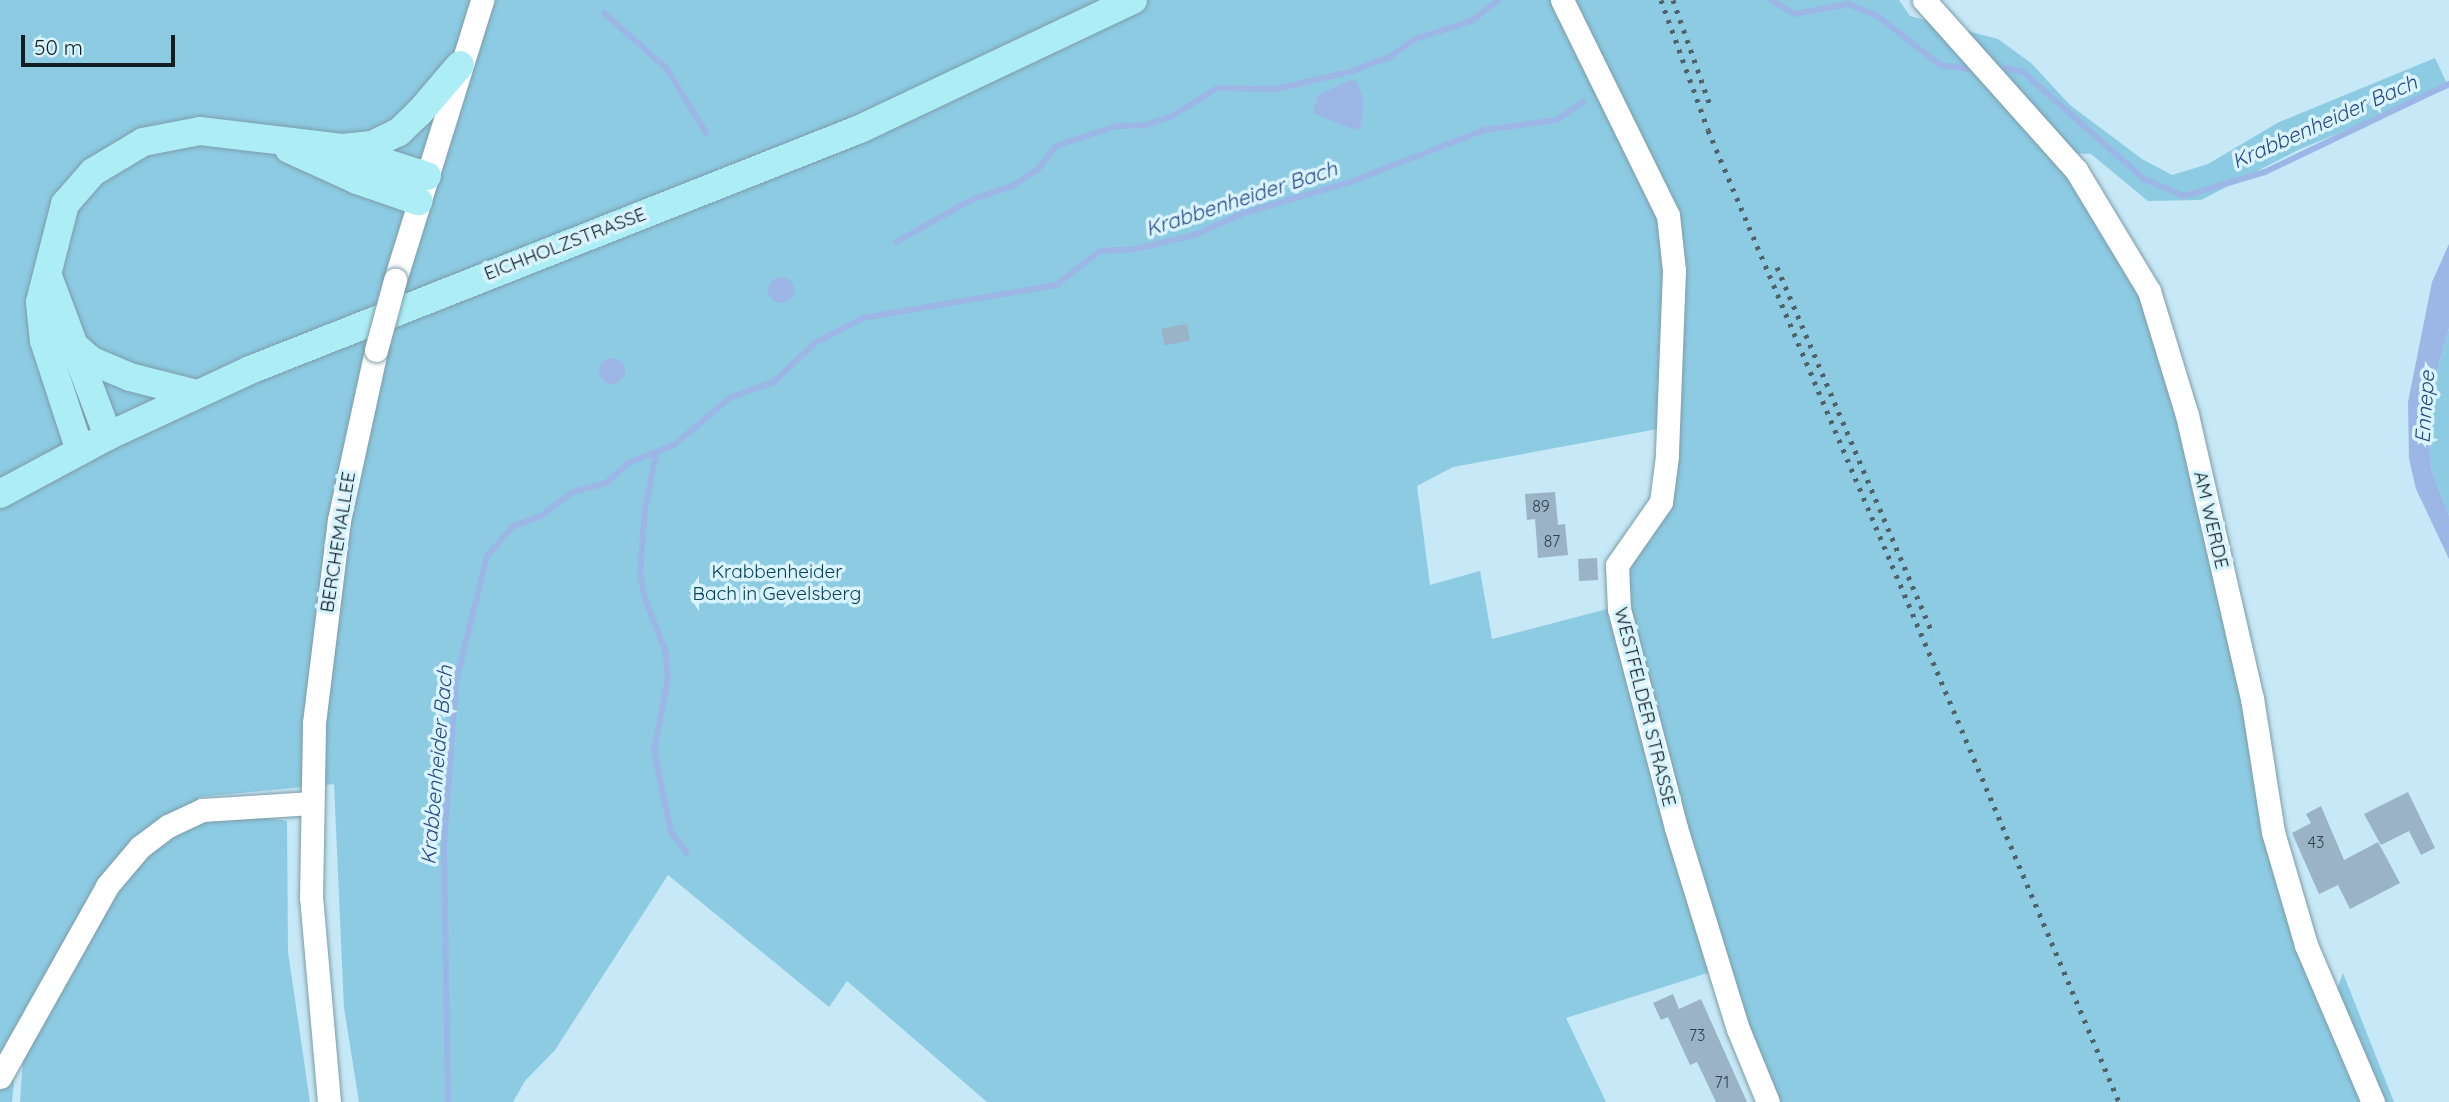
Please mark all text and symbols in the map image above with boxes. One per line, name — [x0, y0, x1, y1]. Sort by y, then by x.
scale bar — [24, 21, 178, 65]
text: 50 m — [34, 34, 83, 60]
water label: Krabbenheider Bach — [2228, 69, 2420, 173]
water label: Krabbenheider Bach — [1142, 155, 1340, 241]
street label: EICHHOLZSTRASSE — [481, 203, 649, 285]
water label: Ennepe — [2409, 370, 2439, 444]
street label: AM WERDE — [2189, 469, 2233, 571]
street label: BERCHEMALLEE — [316, 470, 360, 614]
house number: 89 — [1532, 496, 1550, 516]
house number: 87 — [1544, 531, 1560, 551]
park label: Krabbenheider Bach in Gevelsberg — [693, 561, 861, 605]
street label: WESTFELDER STRASSE — [1609, 605, 1681, 809]
water label: Krabbenheider Bach — [415, 664, 457, 866]
house number: 43 — [2308, 832, 2324, 852]
house number: 73 — [1689, 1025, 1705, 1045]
house number: 71 — [1715, 1072, 1729, 1092]

